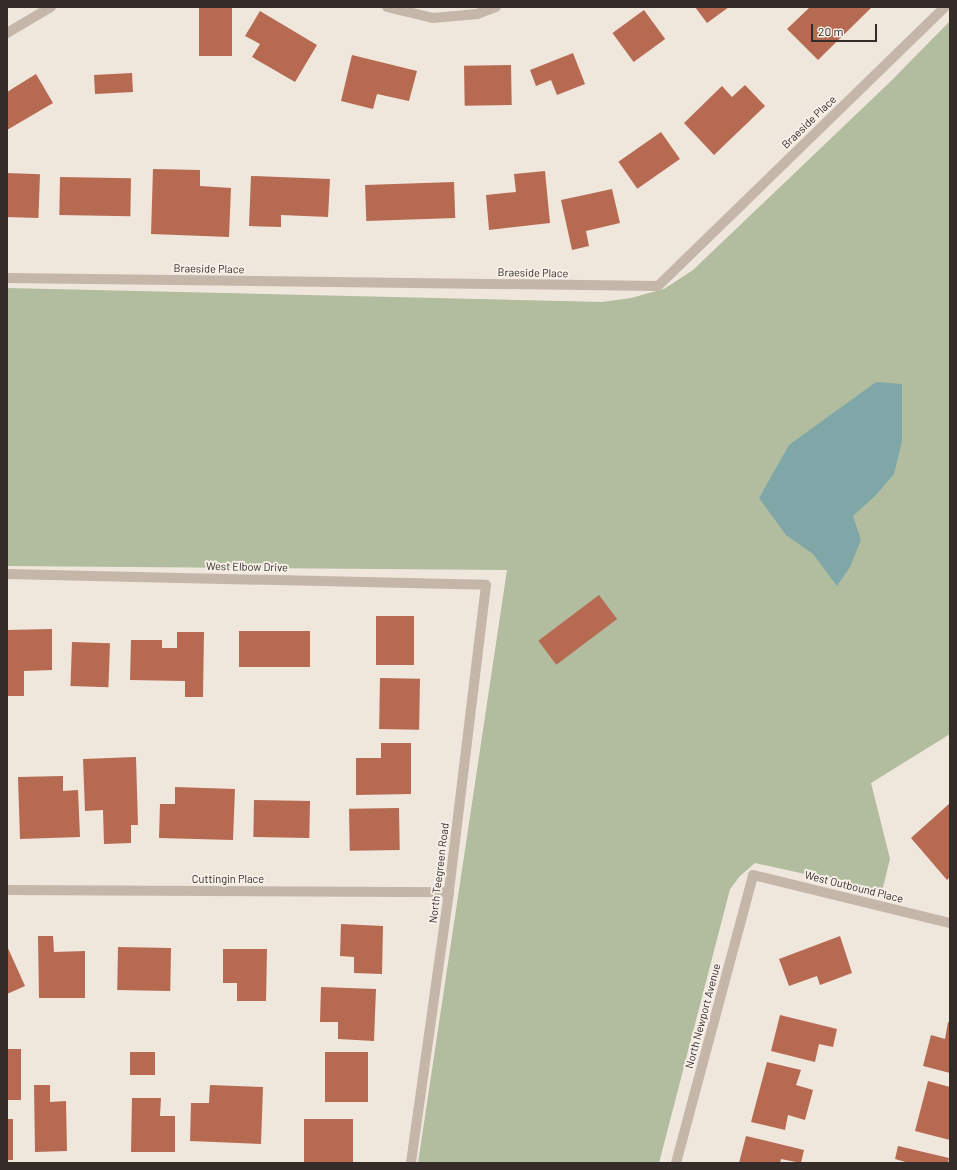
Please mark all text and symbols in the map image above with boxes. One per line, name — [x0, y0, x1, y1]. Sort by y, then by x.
scale bar — [813, 16, 879, 42]
text: 20 m — [818, 24, 844, 38]
street label: Braeside Place — [779, 93, 839, 151]
street label: Braeside Place — [174, 262, 244, 276]
street label: Braeside Place — [498, 266, 568, 280]
street label: West Elbow Drive — [206, 560, 288, 574]
street label: North Teegreen Road — [426, 822, 452, 924]
street label: West Outbound Place — [803, 868, 905, 906]
street label: Cuttingin Place — [192, 872, 264, 886]
street label: North Newport Avenue — [683, 962, 723, 1070]

